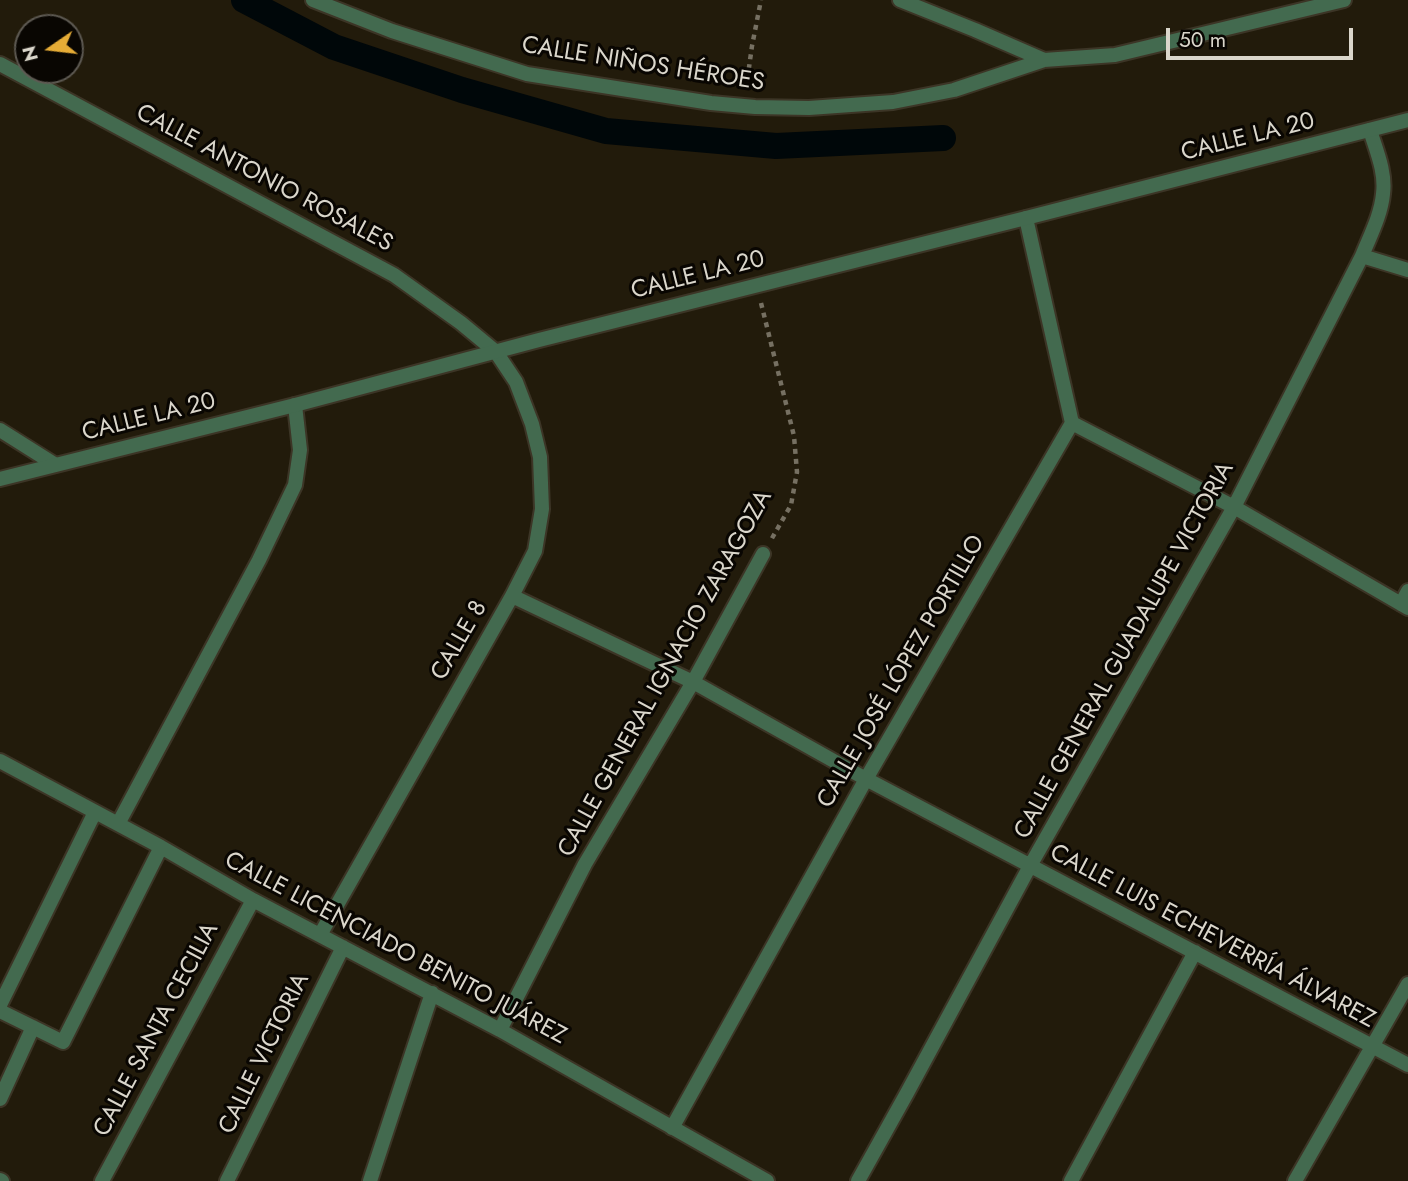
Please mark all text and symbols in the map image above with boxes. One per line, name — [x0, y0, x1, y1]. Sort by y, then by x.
north arrow — [14, 14, 84, 84]
scale bar — [1170, 14, 1357, 58]
text: 50 m — [1179, 25, 1226, 55]
street label: CALLE NIÑOS HÉROES — [520, 32, 766, 98]
text: N — [15, 43, 45, 64]
street label: CALLE ANTONIO ROSALES — [131, 99, 397, 259]
street label: CALLE LA 20 — [1178, 108, 1318, 168]
street label: CALLE LA 20 — [628, 246, 768, 306]
street label: CALLE LA 20 — [79, 388, 219, 448]
street label: CALLE GENERAL GUADALUPE VICTORIA — [1009, 457, 1241, 845]
street label: CALLE GENERAL IGNACIO ZARAGOZA — [553, 486, 779, 862]
street label: CALLE JOSÉ LÓPEZ PORTILLO — [812, 530, 992, 814]
street label: CALLE 8 — [426, 596, 494, 686]
street label: CALLE LUIS ECHEVERRÍA ÁLVAREZ — [1045, 839, 1379, 1035]
street label: CALLE LICENCIADO BENITO JUÁREZ — [219, 846, 571, 1052]
street label: CALLE SANTA CECILIA — [88, 918, 226, 1142]
street label: CALLE VICTORIA — [214, 969, 316, 1139]

